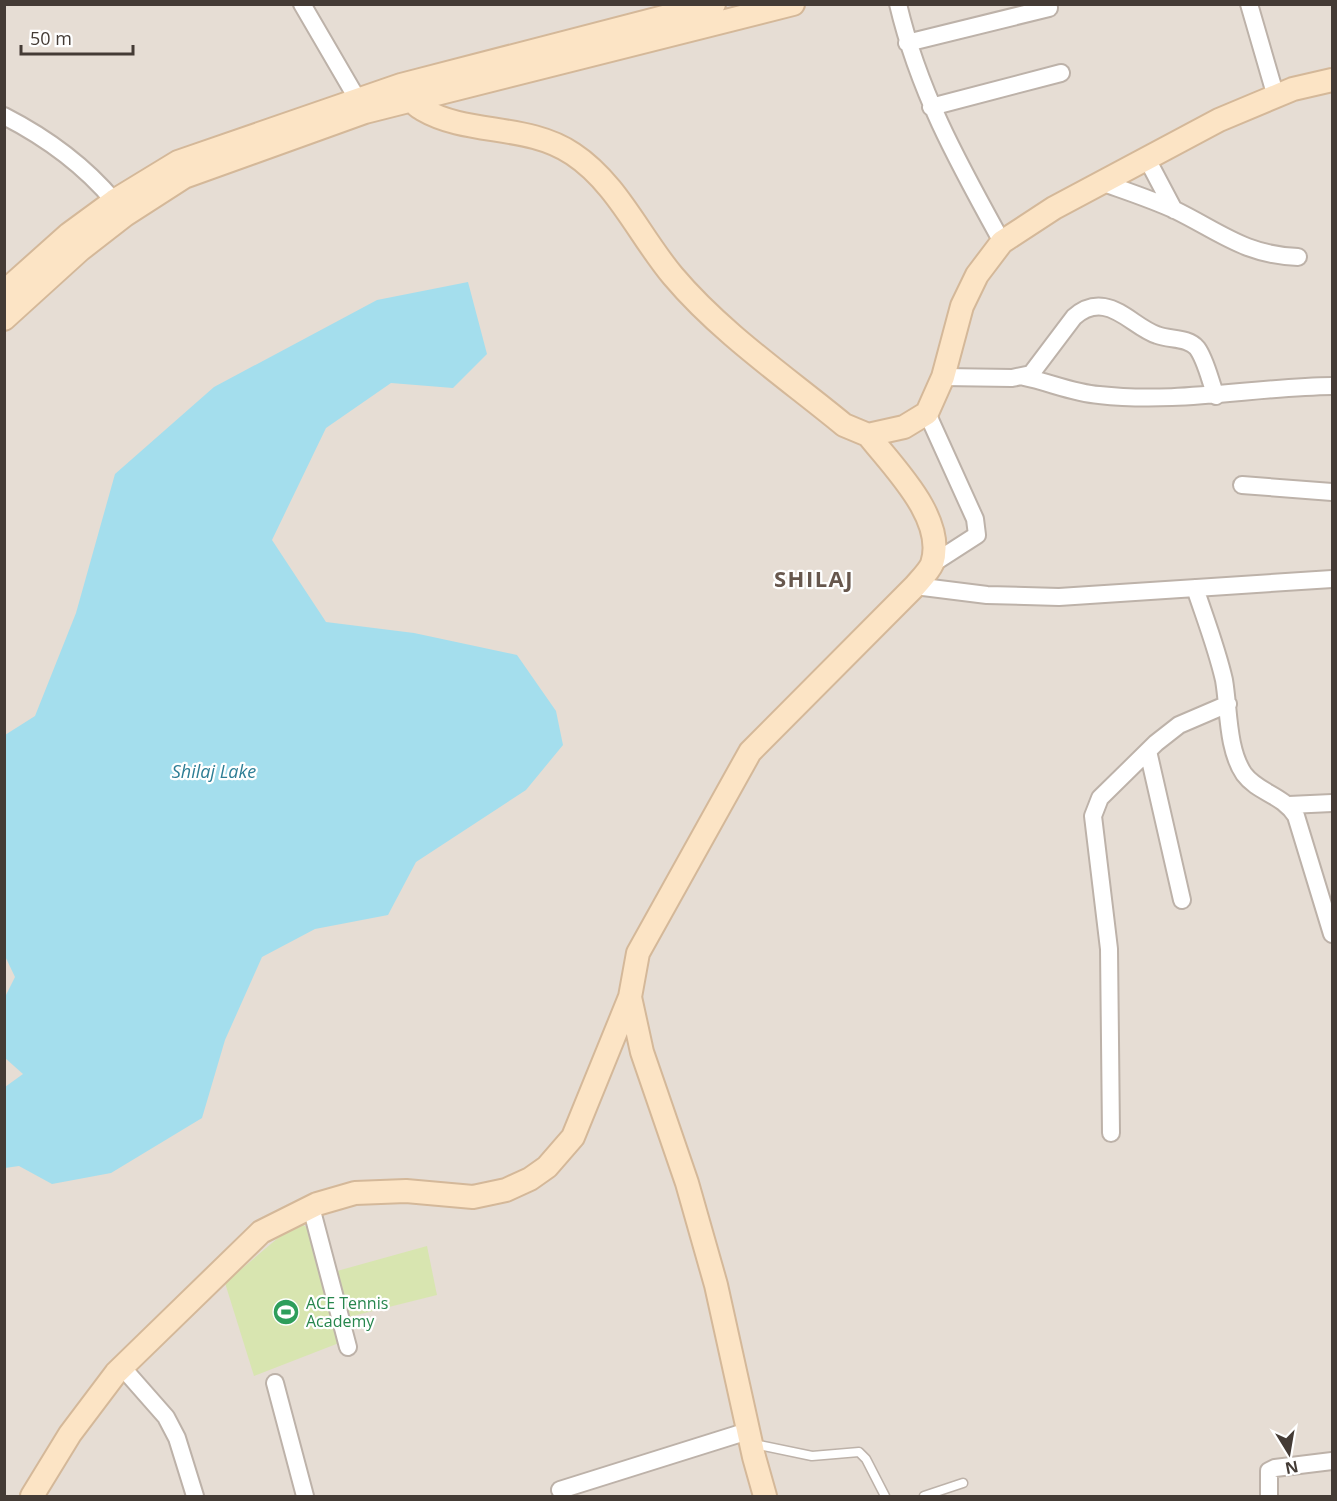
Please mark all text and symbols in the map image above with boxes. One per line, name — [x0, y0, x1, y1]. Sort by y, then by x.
scale bar — [21, 18, 134, 56]
text: 50 m — [30, 26, 72, 50]
district label: SHILAJ — [774, 563, 854, 593]
water label: Shilaj Lake — [172, 759, 256, 783]
place label: ACE Tennis Academy — [306, 1292, 388, 1332]
sports icon: ACE Tennis Academy — [271, 1297, 301, 1327]
north arrow — [1259, 1423, 1319, 1483]
text: N — [1283, 1456, 1300, 1480]

